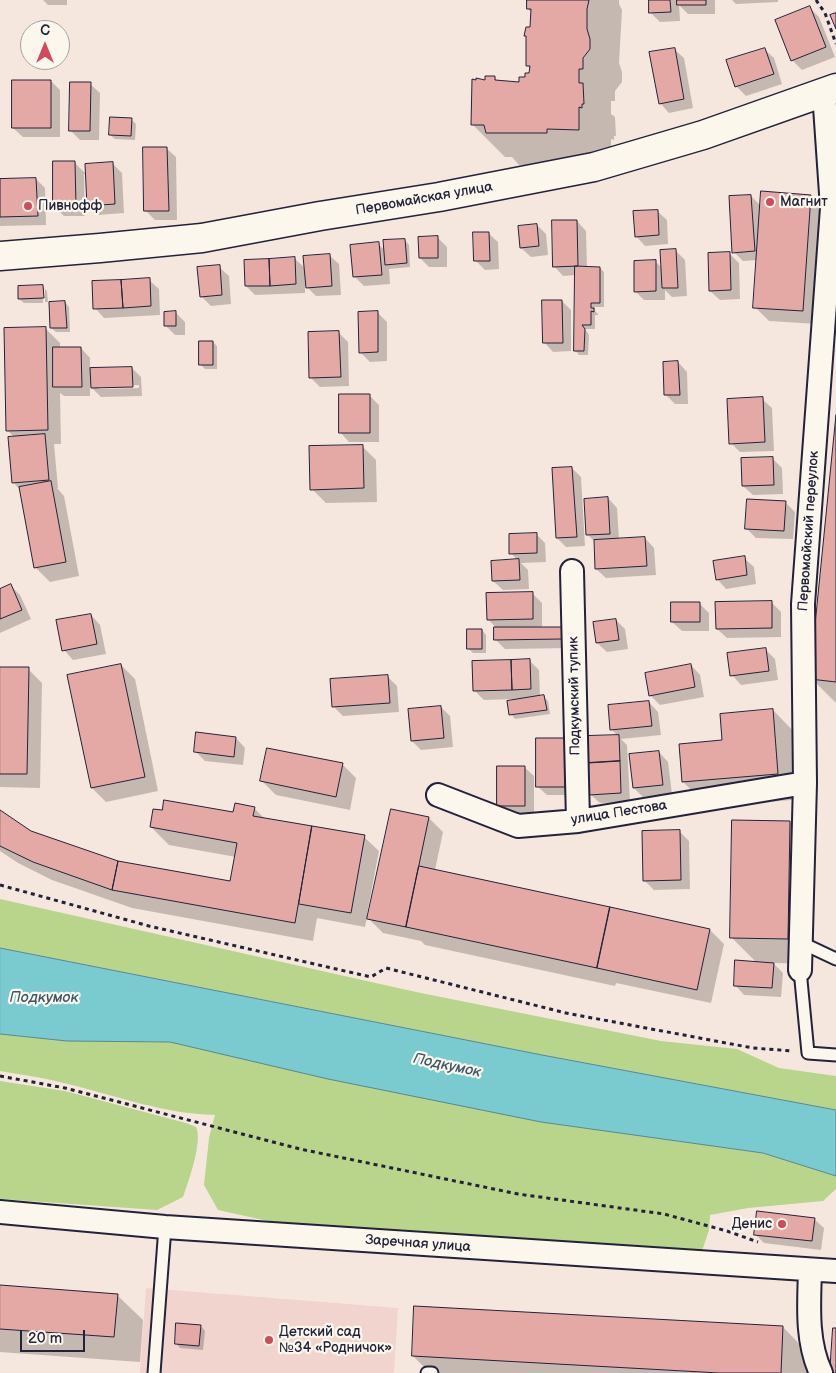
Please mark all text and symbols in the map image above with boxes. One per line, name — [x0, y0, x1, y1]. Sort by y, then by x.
north arrow — [20, 20, 70, 70]
text: С — [40, 22, 50, 39]
street label: Первомайская улица — [354, 179, 494, 219]
place label: Магнит — [780, 194, 828, 210]
marker: Магнит — [764, 196, 776, 208]
place label: Пивнофф — [38, 198, 102, 214]
marker: Пивнофф — [22, 200, 34, 212]
street label: Первомайский переулок — [795, 450, 823, 612]
street label: Подкумский тупик — [566, 636, 584, 756]
street label: улица Пестова — [570, 797, 668, 829]
water label: Подкумок — [10, 989, 78, 1007]
water label: Подкумок — [411, 1050, 483, 1082]
place label: Денис — [732, 1216, 772, 1232]
marker: Денис — [776, 1218, 788, 1230]
street label: Заречная улица — [365, 1232, 471, 1256]
scale bar — [22, 1320, 88, 1352]
place label: Детский сад №34 «Родничок» — [279, 1324, 392, 1356]
text: 20 m — [28, 1329, 62, 1348]
marker: Детский сад №34 «Родничок» — [263, 1334, 275, 1346]

